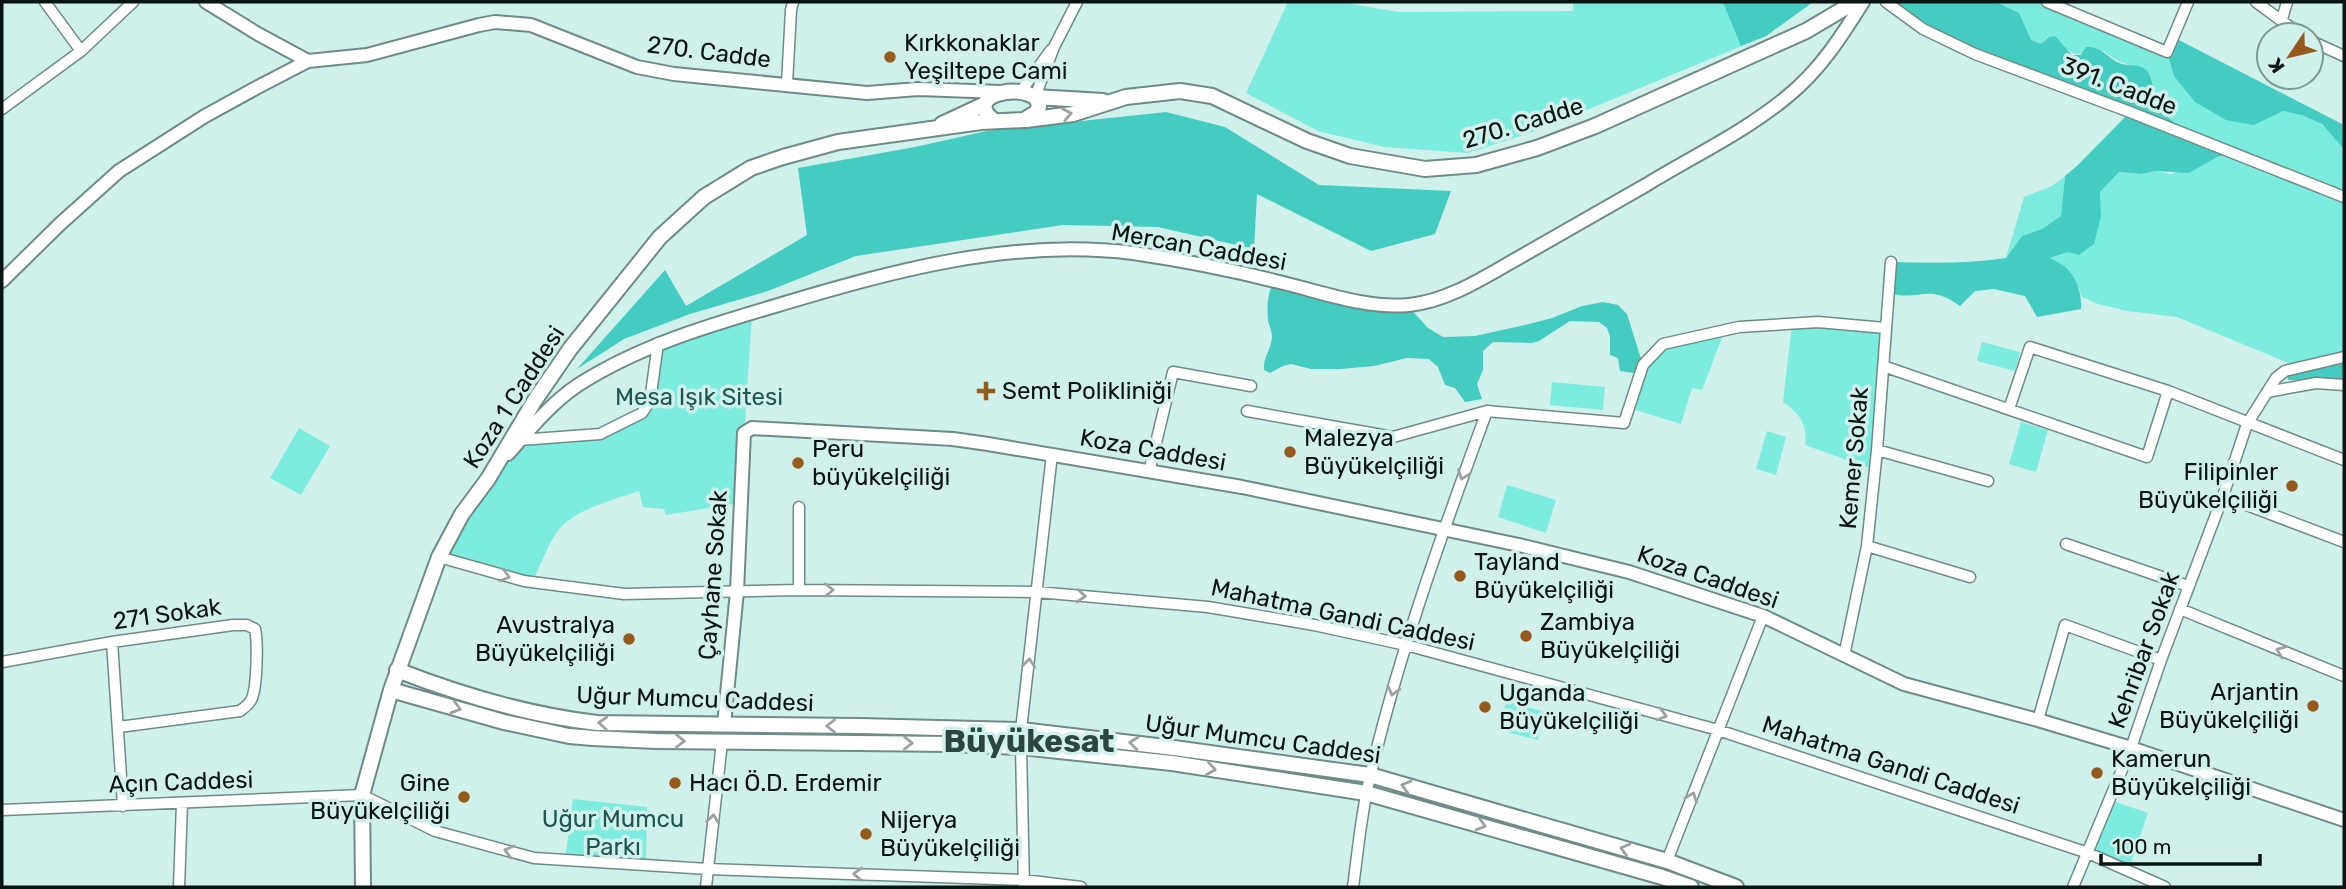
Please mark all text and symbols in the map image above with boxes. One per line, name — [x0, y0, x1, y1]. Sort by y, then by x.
north arrow — [2255, 21, 2325, 91]
place label: Kırkkonaklar Yeşiltepe Cami — [904, 29, 1068, 85]
street label: 270. Cadde — [646, 31, 772, 73]
marker: Kırkkonaklar Yeşiltepe Cami — [882, 49, 898, 65]
street label: 391. Cadde — [2057, 51, 2181, 121]
text: K — [2263, 53, 2290, 77]
street label: 270. Cadde — [1459, 91, 1587, 155]
one-way arrow — [1061, 108, 1073, 123]
street label: Mercan Caddesi — [1109, 218, 1289, 276]
street label: Koza 1 Caddesi — [458, 321, 570, 473]
place label: Semt Polikliniği — [1002, 377, 1172, 405]
marker: Semt Polikliniği — [976, 381, 996, 401]
park label: Mesa Işık Sitesi — [615, 383, 783, 411]
street label: Kemer Sokak — [1834, 385, 1874, 530]
street label: Koza Caddesi — [1078, 423, 1228, 477]
place label: Malezya Büyükelçiliği — [1304, 424, 1444, 480]
place label: Peru büyükelçiliği — [812, 435, 950, 491]
marker: Malezya Büyükelçiliği — [1282, 444, 1298, 460]
marker: Peru büyükelçiliği — [790, 455, 806, 471]
place label: Filipinler Büyükelçiliği — [2138, 458, 2278, 514]
one-way arrow — [1458, 468, 1472, 480]
marker: Filipinler Büyükelçiliği — [2284, 478, 2300, 494]
street label: Çayhane Sokak — [693, 488, 733, 661]
street label: Koza Caddesi — [1633, 540, 1783, 614]
place label: Tayland Büyükelçiliği — [1474, 548, 1614, 604]
one-way arrow — [499, 567, 511, 582]
street label: Kehribar Sokak — [2103, 567, 2186, 732]
marker: Tayland Büyükelçiliği — [1452, 568, 1468, 584]
street label: Mahatma Gandi Caddesi — [1208, 573, 1478, 657]
one-way arrow — [823, 583, 834, 598]
one-way arrow — [1075, 588, 1086, 603]
street label: 271 Sokak — [111, 592, 224, 635]
place label: Zambiya Büyükelçiliği — [1540, 608, 1680, 664]
place label: Avustralya Büyükelçiliği — [475, 611, 615, 667]
marker: Zambiya Büyükelçiliği — [1518, 628, 1534, 644]
marker: Avustralya Büyükelçiliği — [621, 631, 637, 647]
one-way arrow — [2276, 645, 2288, 659]
one-way arrow — [1021, 657, 1036, 668]
place label: Arjantin Büyükelçiliği — [2159, 678, 2299, 734]
place label: Uganda Büyükelçiliği — [1499, 679, 1639, 735]
street label: Uğur Mumcu Caddesi — [576, 681, 814, 717]
one-way arrow — [1387, 685, 1401, 697]
marker: Arjantin Büyükelçiliği — [2305, 698, 2321, 714]
marker: Uganda Büyükelçiliği — [1477, 699, 1493, 715]
one-way arrow — [450, 700, 462, 715]
one-way arrow — [1656, 706, 1668, 721]
street label: Uğur Mumcu Caddesi — [1143, 709, 1383, 769]
street label: Mahatma Gandi Caddesi — [1759, 710, 2023, 820]
one-way arrow — [597, 715, 608, 730]
one-way arrow — [825, 718, 836, 733]
district label: Büyükesat — [943, 722, 1115, 760]
one-way arrow — [675, 734, 686, 749]
one-way arrow — [903, 735, 913, 751]
one-way arrow — [1128, 736, 1139, 751]
place label: Kamerun Büyükelçiliği — [2111, 745, 2251, 801]
one-way arrow — [1205, 761, 1217, 776]
street label: Açın Caddesi — [108, 765, 254, 799]
marker: Kamerun Büyükelçiliği — [2089, 765, 2105, 781]
place label: Gine Büyükelçiliği — [310, 769, 450, 825]
place label: Hacı Ö.D. Erdemir — [689, 769, 882, 797]
marker: Hacı Ö.D. Erdemir — [667, 775, 683, 791]
one-way arrow — [1401, 779, 1413, 794]
marker: Gine Büyükelçiliği — [456, 789, 472, 805]
one-way arrow — [1684, 792, 1698, 804]
park label: Uğur Mumcu Parkı — [542, 805, 684, 861]
place label: Nijerya Büyükelçiliği — [880, 806, 1020, 862]
one-way arrow — [706, 814, 721, 825]
one-way arrow — [1475, 817, 1487, 831]
scale bar — [2101, 822, 2260, 866]
marker: Nijerya Büyükelçiliği — [858, 826, 874, 842]
text: 100 m — [2112, 834, 2171, 859]
one-way arrow — [1619, 842, 1631, 857]
one-way arrow — [503, 845, 515, 859]
one-way arrow — [852, 867, 863, 882]

